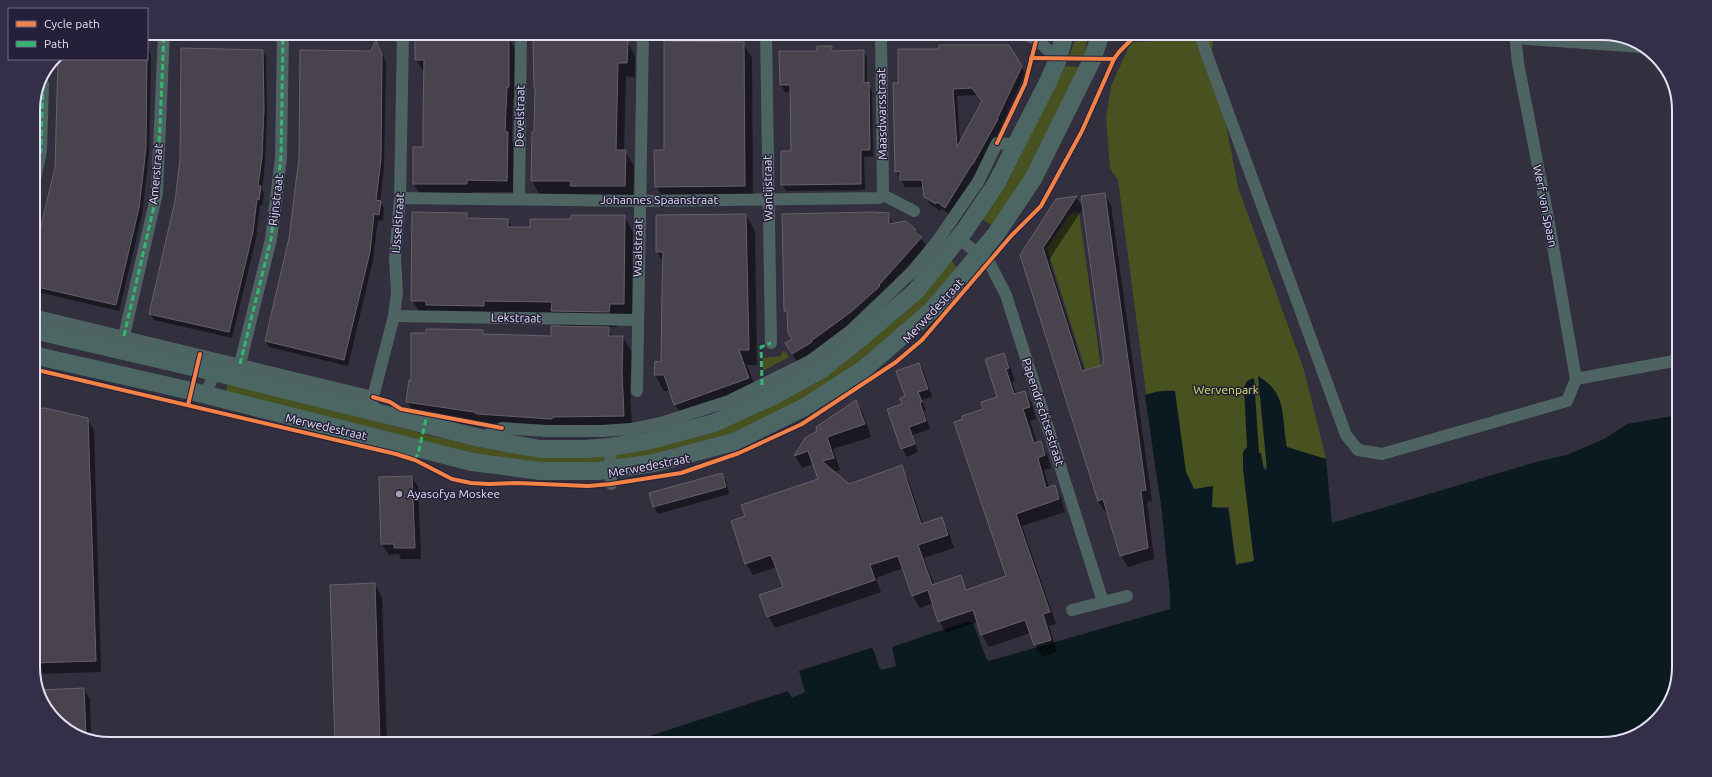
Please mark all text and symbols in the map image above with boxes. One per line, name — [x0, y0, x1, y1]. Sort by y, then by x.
legend — [8, 8, 148, 60]
text: Cycle path — [44, 17, 100, 30]
text: Path — [44, 37, 69, 50]
street label: Maasdwarsstraat — [874, 68, 889, 160]
street label: Develstraat — [512, 84, 527, 147]
street label: Amerstraat — [146, 143, 165, 205]
street label: Wantijstraat — [760, 155, 775, 221]
street label: Werf van Spaan — [1531, 164, 1560, 248]
street label: Rijnstraat — [266, 173, 285, 226]
street label: IJsselstraat — [389, 192, 406, 254]
street label: Johannes Spaanstraat — [600, 193, 718, 206]
street label: Waalstraat — [630, 219, 645, 277]
street label: Merwedestraat — [900, 276, 966, 345]
street label: Lekstraat — [491, 311, 542, 324]
street label: Papendrechtsestraat — [1020, 356, 1067, 468]
park label: Wervenpark — [1193, 383, 1259, 396]
street label: Merwedestraat — [284, 411, 368, 442]
street label: Merwedestraat — [607, 451, 691, 480]
place label: Ayasofya Moskee — [407, 487, 500, 500]
marker: Ayasofya Moskee — [394, 489, 404, 499]

